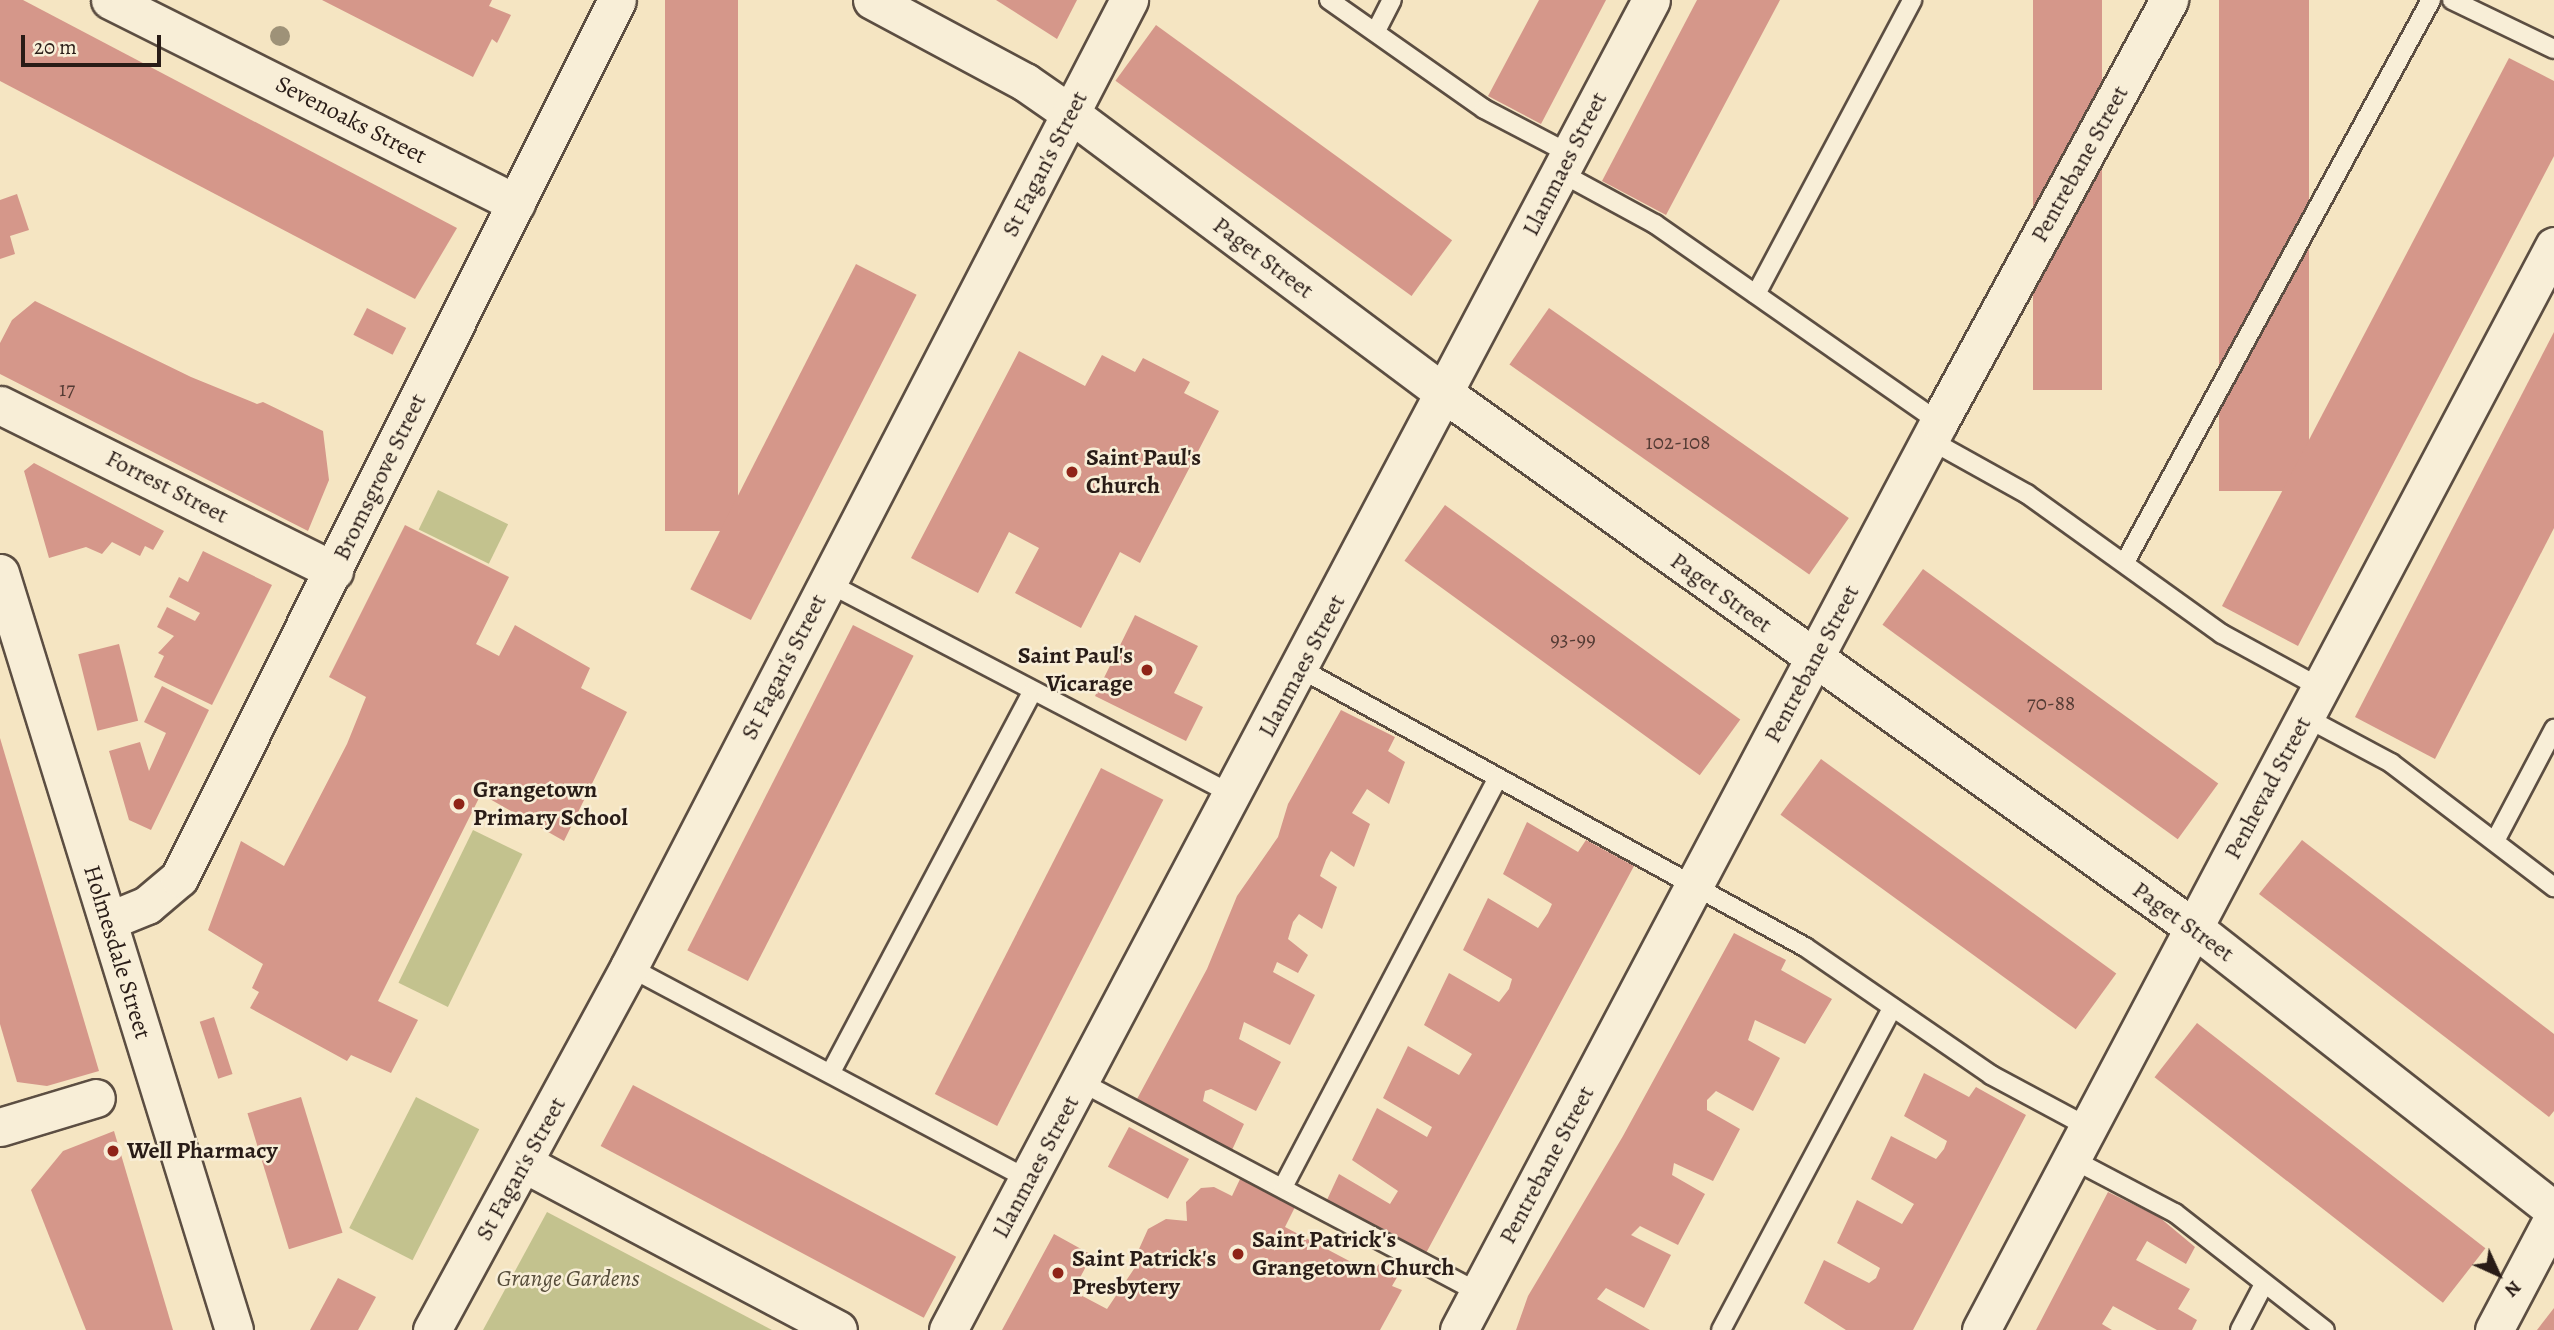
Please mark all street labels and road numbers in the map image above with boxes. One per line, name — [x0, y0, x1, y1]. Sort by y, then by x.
street label: Sevenoaks Street — [271, 70, 431, 170]
street label: Pentrebane Street — [2025, 81, 2135, 247]
street label: St Fagan's Street — [996, 86, 1094, 242]
street label: Llanmaes Street — [1516, 87, 1614, 241]
street label: Paget Street — [1207, 211, 1319, 305]
street label: Bromsgrove Street — [327, 389, 433, 565]
street label: Forrest Street — [101, 444, 233, 530]
street label: Paget Street — [1665, 547, 1777, 639]
street label: Pentrebane Street — [1758, 580, 1866, 748]
street label: St Fagan's Street — [735, 589, 833, 745]
street label: Llanmaes Street — [1252, 590, 1352, 742]
street label: Penhevad Street — [2218, 712, 2318, 864]
street label: Holmesdale Street — [77, 862, 157, 1042]
street label: Paget Street — [2127, 876, 2239, 968]
street label: Pentrebane Street — [1493, 1081, 1601, 1249]
street label: Llanmaes Street — [986, 1091, 1086, 1243]
street label: St Fagan's Street — [470, 1092, 572, 1246]

